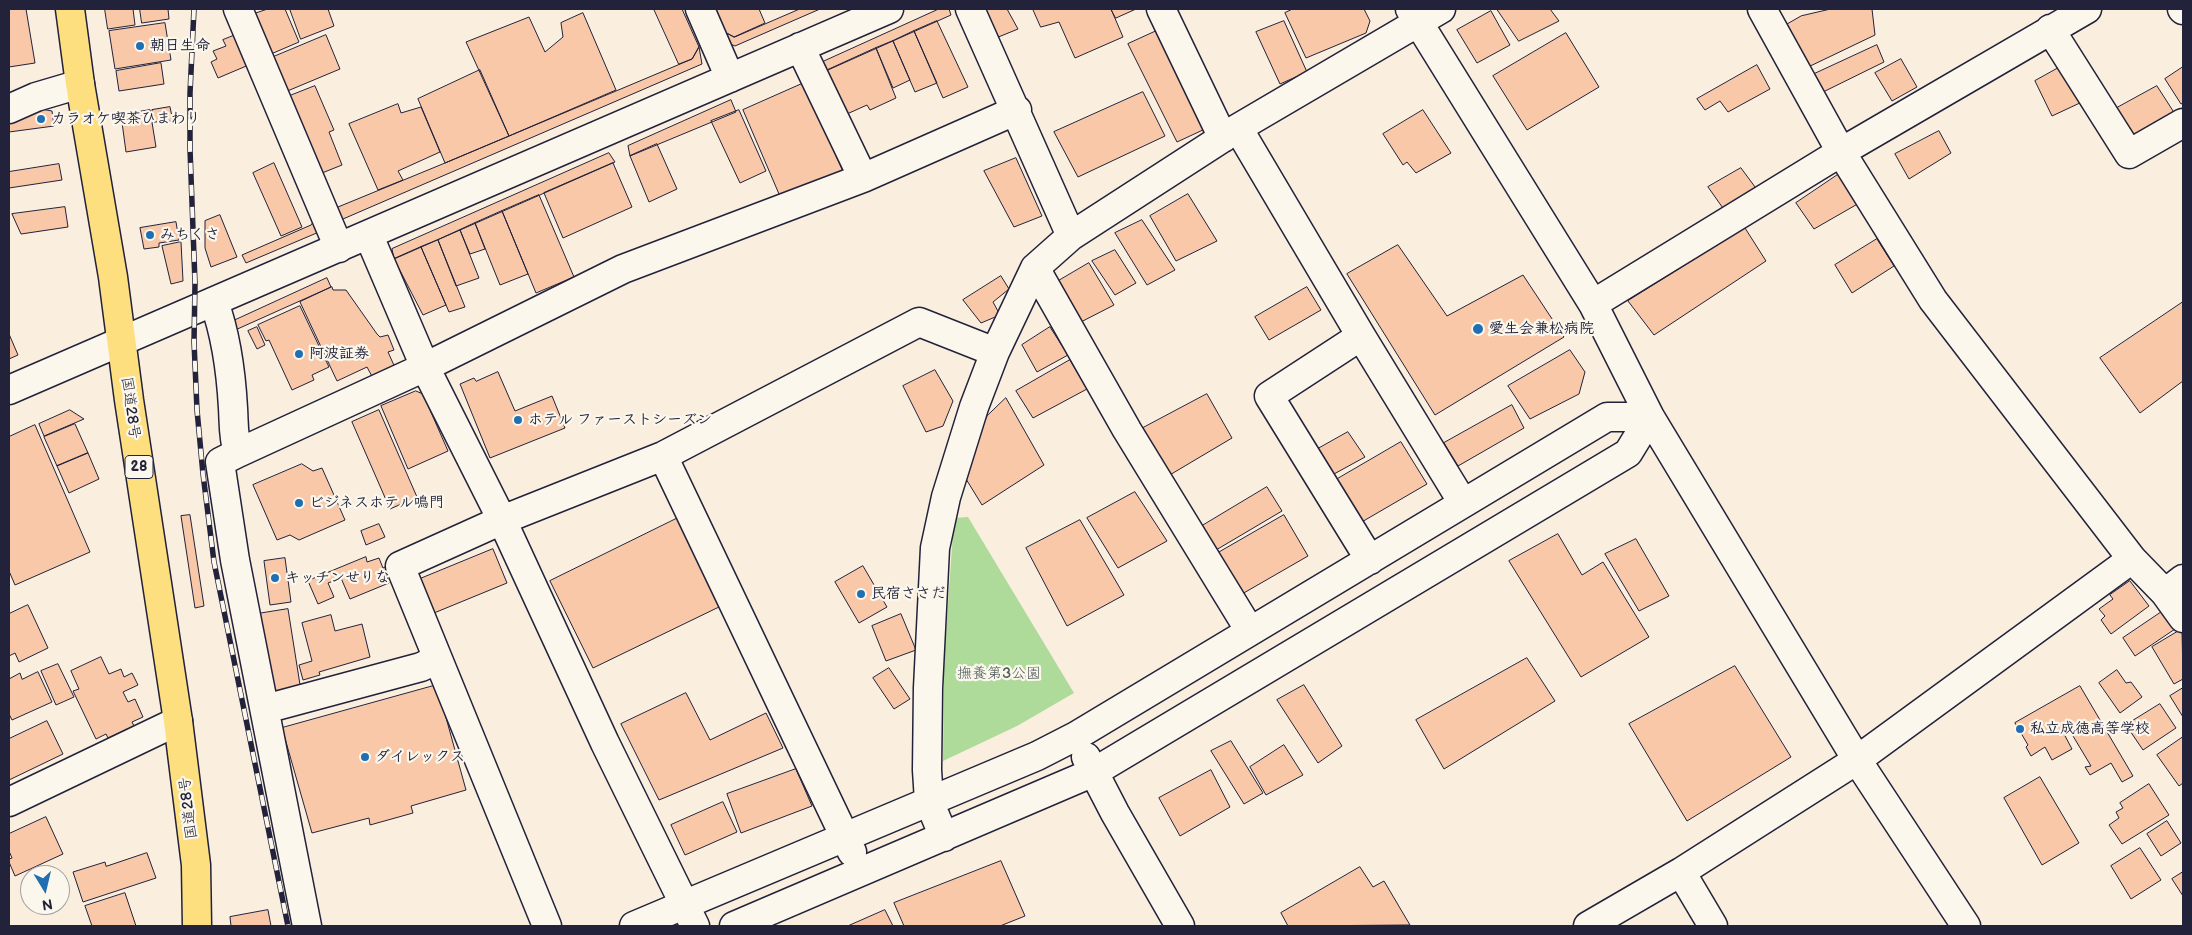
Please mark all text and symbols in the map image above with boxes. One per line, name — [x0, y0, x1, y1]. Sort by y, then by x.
place label: 朝日生命 — [150, 37, 210, 55]
marker: 朝日生命 — [134, 40, 146, 52]
place label: カラオケ喫茶ひまわり — [51, 110, 201, 128]
marker: カラオケ喫茶ひまわり — [35, 113, 47, 125]
place label: みちくさ — [160, 226, 220, 244]
marker: みちくさ — [144, 229, 156, 241]
place label: 愛生会兼松病院 — [1489, 320, 1594, 338]
marker: 愛生会兼松病院 — [1471, 322, 1485, 336]
place label: 阿波証券 — [309, 345, 369, 363]
marker: 阿波証券 — [293, 348, 305, 360]
street label: 国道28号 — [117, 376, 143, 440]
place label: ホテル ファーストシーズン — [528, 411, 712, 429]
marker: ホテル ファーストシーズン — [512, 414, 524, 426]
road number: 28 — [125, 456, 153, 478]
place label: ビジネスホテル鳴門 — [309, 494, 444, 512]
marker: ビジネスホテル鳴門 — [293, 497, 305, 509]
place label: キッチンせりな — [285, 569, 390, 587]
marker: キッチンせりな — [269, 572, 281, 584]
place label: 民宿ささだ — [871, 585, 946, 603]
marker: 民宿ささだ — [855, 588, 867, 600]
park label: 撫養第3公園 — [957, 665, 1041, 683]
place label: 私立成徳高等学校 — [2030, 720, 2150, 738]
marker: 私立成徳高等学校 — [2014, 723, 2026, 735]
place label: ダイレックス — [375, 748, 465, 766]
marker: ダイレックス — [359, 751, 371, 763]
street label: 国道28号 — [176, 776, 202, 840]
north arrow — [20, 865, 70, 915]
text: N — [41, 895, 54, 914]

